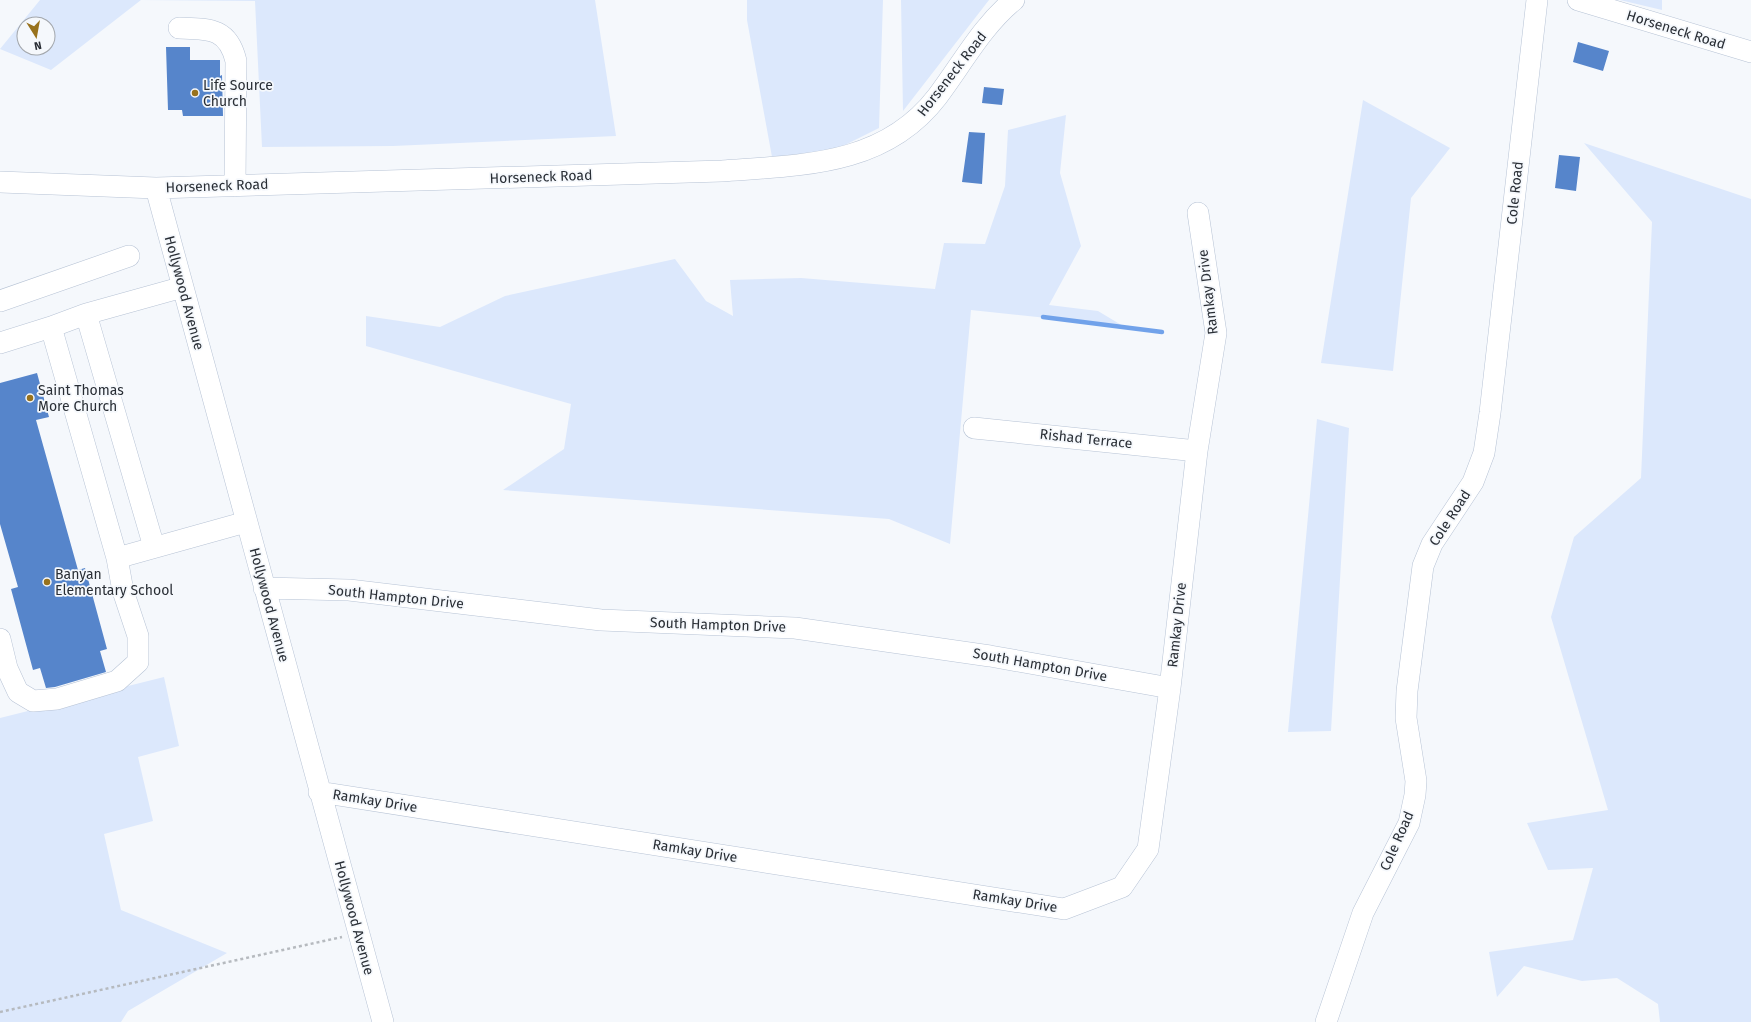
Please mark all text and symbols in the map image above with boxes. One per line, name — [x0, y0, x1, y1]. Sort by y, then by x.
street label: Horseneck Road — [1624, 7, 1728, 53]
north arrow — [16, 16, 56, 56]
street label: Horseneck Road — [914, 28, 990, 120]
text: N — [33, 38, 43, 52]
place label: Life Source Church — [203, 77, 273, 110]
marker: Life Source Church — [190, 88, 200, 98]
street label: Cole Road — [1503, 161, 1527, 225]
street label: Horseneck Road — [489, 167, 593, 187]
street label: Horseneck Road — [165, 176, 269, 196]
street label: Hollywood Avenue — [161, 234, 207, 352]
street label: Ramkay Drive — [1194, 248, 1222, 336]
place label: Saint Thomas More Church — [38, 382, 124, 415]
marker: Saint Thomas More Church — [25, 393, 35, 403]
street label: Rishad Terrace — [1039, 426, 1133, 452]
street label: Cole Road — [1426, 487, 1474, 549]
street label: Hollywood Avenue — [246, 546, 292, 664]
place label: Banyan Elementary School — [55, 566, 173, 599]
marker: Banyan Elementary School — [42, 577, 52, 587]
street label: South Hampton Drive — [327, 581, 465, 613]
street label: Ramkay Drive — [1164, 581, 1190, 669]
street label: South Hampton Drive — [650, 614, 786, 636]
street label: South Hampton Drive — [971, 645, 1109, 685]
street label: Ramkay Drive — [331, 786, 419, 816]
street label: Cole Road — [1376, 809, 1418, 873]
street label: Ramkay Drive — [651, 836, 739, 866]
street label: Hollywood Avenue — [331, 859, 377, 977]
street label: Ramkay Drive — [971, 886, 1059, 916]

